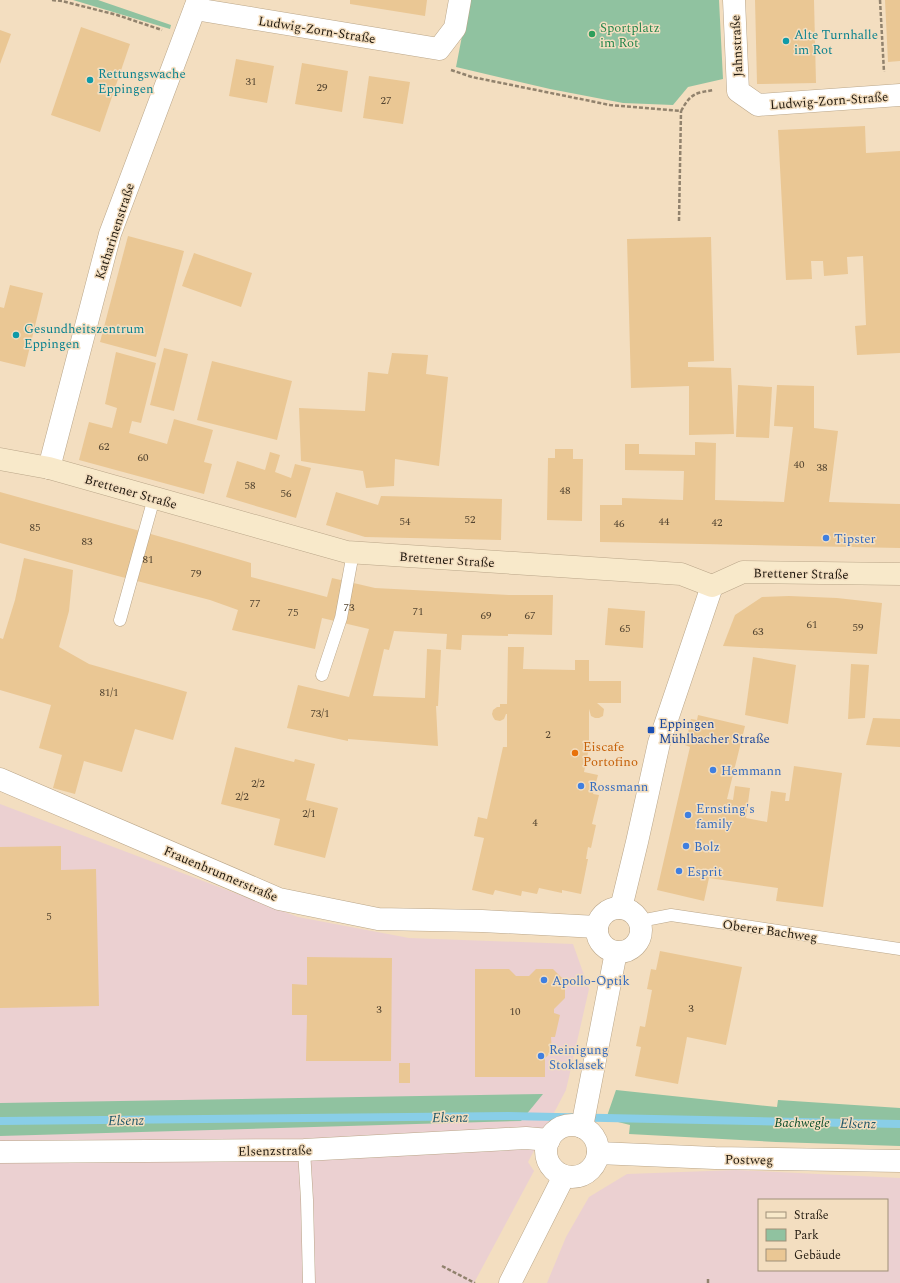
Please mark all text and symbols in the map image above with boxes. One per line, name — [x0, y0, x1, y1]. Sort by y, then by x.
street label: Ludwig-Zorn-Straße — [257, 11, 377, 49]
street label: Jahnstraße — [725, 14, 749, 77]
place label: Sportplatz im Rot — [600, 18, 660, 53]
place label: Alte Turnhalle im Rot — [794, 25, 878, 60]
marker: Sportplatz im Rot — [587, 29, 597, 39]
marker: Alte Turnhalle im Rot — [781, 36, 791, 46]
place label: Rettungswache Eppingen — [98, 64, 186, 99]
house number: 31 — [246, 73, 257, 90]
marker: Rettungswache Eppingen — [85, 75, 95, 85]
house number: 29 — [317, 79, 328, 96]
street label: Ludwig-Zorn-Straße — [769, 87, 889, 115]
house number: 27 — [381, 92, 392, 109]
street label: Katharinenstraße — [90, 180, 140, 282]
place label: Gesundheitszentrum Eppingen — [24, 319, 144, 354]
marker: Gesundheitszentrum Eppingen — [11, 330, 21, 340]
house number: 62 — [99, 438, 110, 455]
house number: 60 — [138, 449, 149, 466]
house number: 40 — [794, 456, 805, 473]
house number: 38 — [817, 459, 828, 476]
street label: Brettener Straße — [82, 469, 179, 515]
house number: 58 — [245, 477, 256, 494]
house number: 48 — [560, 482, 571, 499]
house number: 56 — [281, 485, 292, 502]
house number: 52 — [465, 511, 476, 528]
house number: 54 — [400, 513, 411, 530]
house number: 44 — [659, 513, 670, 530]
house number: 42 — [712, 514, 723, 531]
house number: 46 — [614, 515, 625, 532]
house number: 85 — [30, 519, 41, 536]
place label: Tipster — [834, 529, 876, 549]
house number: 83 — [82, 533, 93, 550]
marker: Tipster — [821, 533, 831, 543]
street label: Brettener Straße — [399, 547, 495, 573]
house number: 81 — [143, 551, 154, 568]
street label: Brettener Straße — [753, 563, 849, 585]
house number: 79 — [191, 565, 202, 582]
house number: 77 — [250, 595, 261, 612]
house number: 73 — [344, 599, 355, 616]
house number: 71 — [413, 603, 424, 620]
house number: 75 — [288, 604, 299, 621]
house number: 69 — [481, 607, 492, 624]
house number: 67 — [525, 607, 536, 624]
house number: 61 — [807, 616, 818, 633]
house number: 59 — [853, 619, 864, 636]
house number: 65 — [620, 620, 631, 637]
house number: 63 — [753, 623, 764, 640]
house number: 81/1 — [99, 684, 119, 701]
house number: 73/1 — [310, 705, 330, 722]
place label: Eppingen Mühlbacher Straße — [659, 714, 770, 749]
marker: Eppingen Mühlbacher Straße — [646, 725, 656, 735]
house number: 2 — [545, 726, 551, 743]
place label: Eiscafe Portofino — [583, 737, 638, 772]
marker: Eiscafe Portofino — [570, 748, 580, 758]
place label: Hemmann — [721, 761, 782, 781]
marker: Hemmann — [708, 765, 718, 775]
house number: 2/2 — [251, 775, 265, 792]
place label: Rossmann — [589, 777, 649, 797]
marker: Rossmann — [576, 781, 586, 791]
house number: 2/2 — [235, 788, 249, 805]
place label: Ernsting's family — [696, 799, 755, 834]
house number: 2/1 — [302, 805, 316, 822]
marker: Ernsting's family — [683, 810, 693, 820]
house number: 4 — [532, 814, 538, 831]
place label: Bolz — [694, 837, 720, 857]
street label: Frauenbrunnerstraße — [160, 841, 281, 907]
marker: Bolz — [681, 841, 691, 851]
place label: Esprit — [687, 862, 723, 882]
marker: Esprit — [674, 866, 684, 876]
house number: 5 — [46, 908, 52, 925]
street label: Oberer Bachweg — [721, 914, 819, 948]
place label: Apollo-Optik — [552, 971, 630, 991]
marker: Apollo-Optik — [539, 975, 549, 985]
house number: 3 — [688, 1000, 694, 1017]
house number: 3 — [376, 1001, 382, 1018]
house number: 10 — [510, 1003, 521, 1020]
place label: Reinigung Stoklasek — [549, 1040, 609, 1075]
marker: Reinigung Stoklasek — [536, 1051, 546, 1061]
water label: Elsenz — [432, 1107, 469, 1128]
water label: Elsenz — [108, 1110, 145, 1131]
park label: Bachwegle — [774, 1113, 830, 1133]
water label: Elsenz — [840, 1113, 877, 1134]
street label: Elsenzstraße — [238, 1140, 312, 1162]
street label: Postweg — [725, 1150, 773, 1170]
legend — [758, 1199, 888, 1271]
text: Straße — [794, 1206, 829, 1225]
text: Park — [794, 1226, 819, 1245]
text: Gebäude — [794, 1246, 841, 1265]

